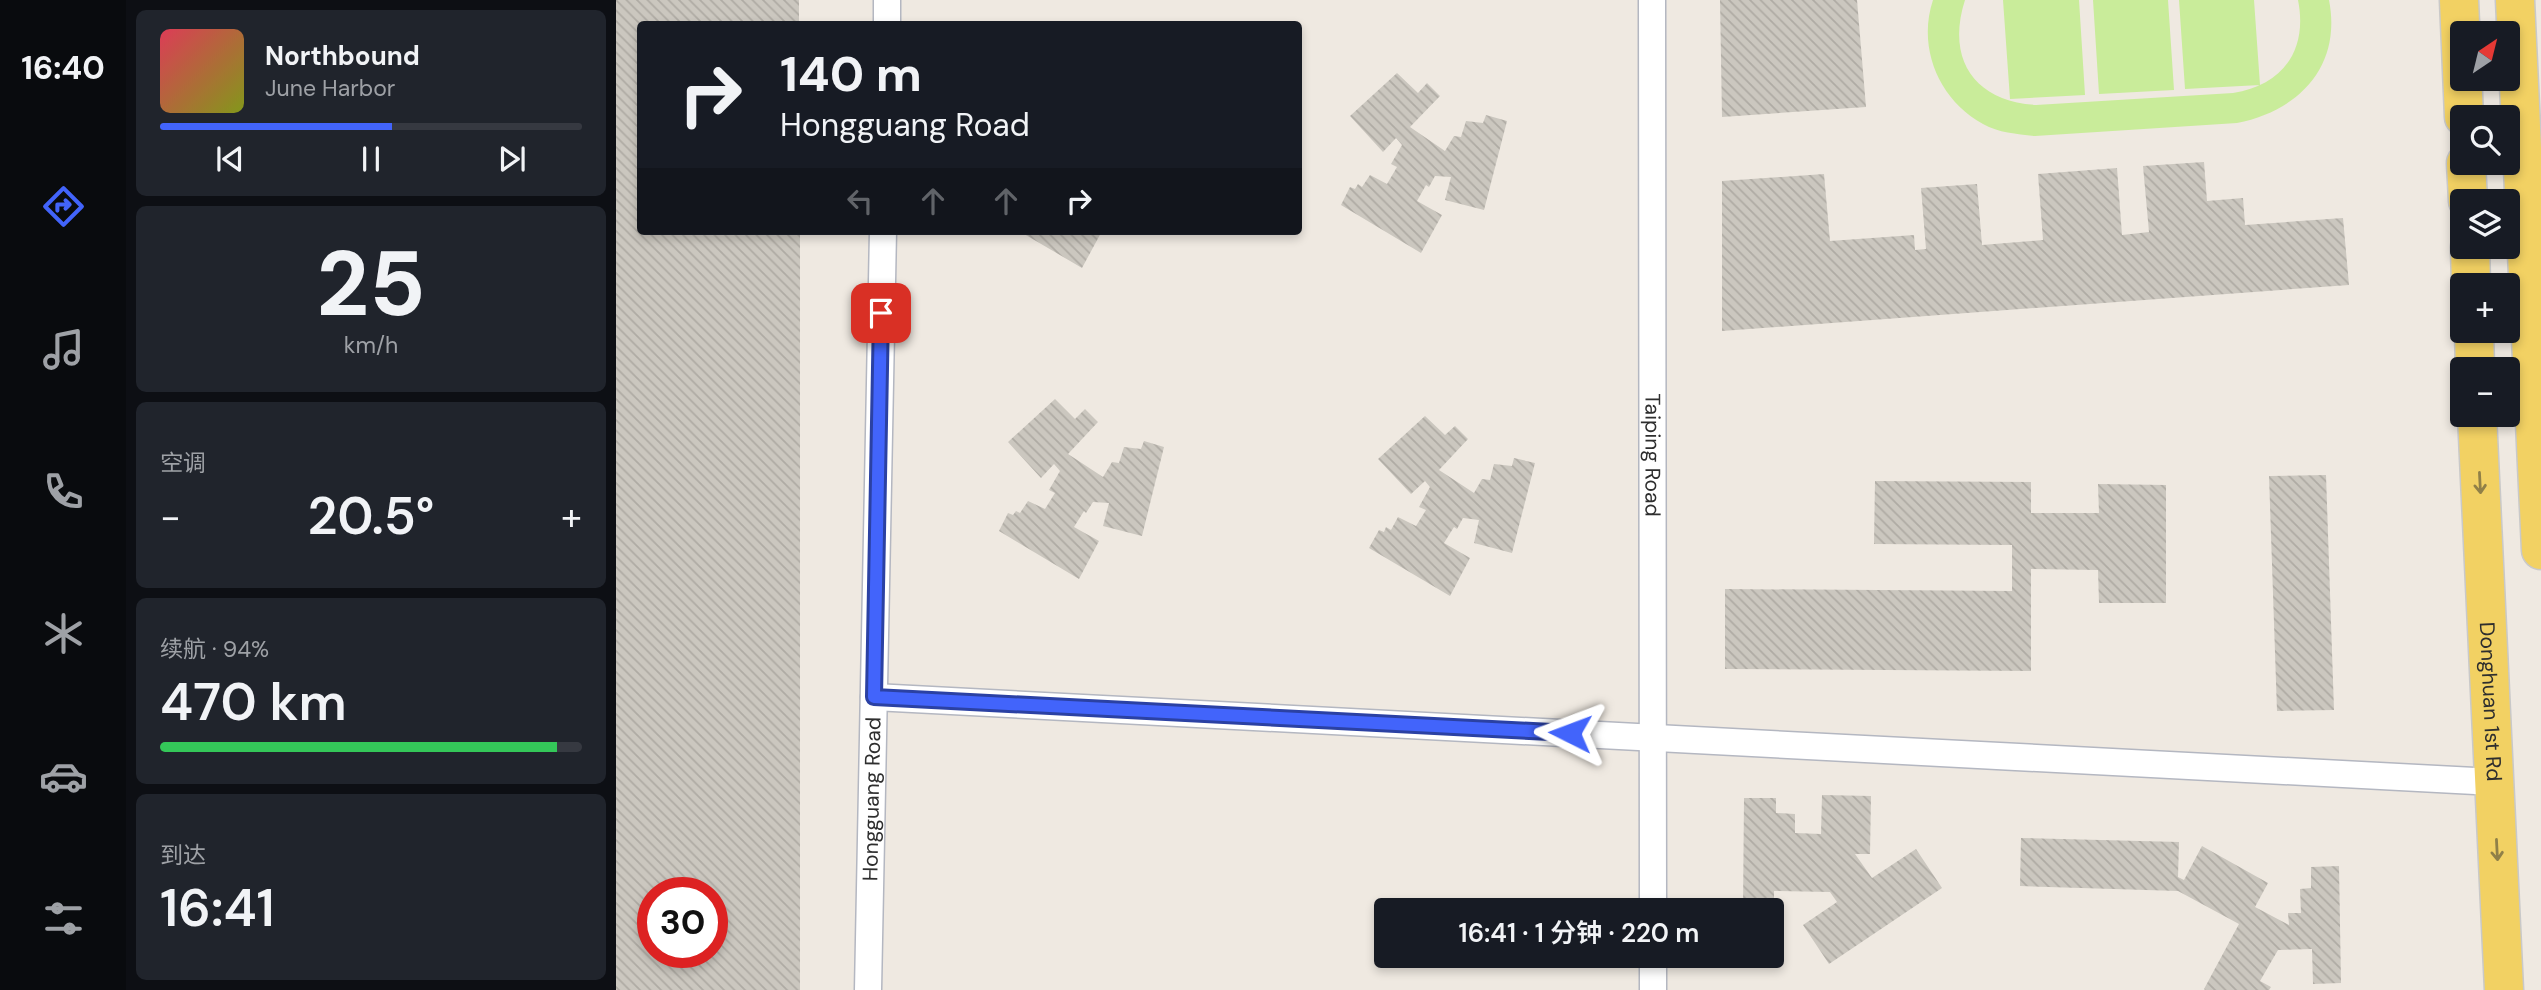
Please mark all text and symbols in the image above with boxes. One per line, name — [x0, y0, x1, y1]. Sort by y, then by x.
north arrow — [2450, 21, 2520, 91]
map controls — [2450, 21, 2520, 427]
text: Northbound — [265, 39, 420, 73]
text: 140 m — [780, 42, 922, 106]
text: 16:40 — [21, 47, 105, 89]
icon: right — [665, 49, 756, 140]
text: June Harbor — [265, 73, 395, 103]
text: Hongguang Road — [780, 104, 1030, 146]
button: search — [2450, 105, 2520, 175]
icon: previous — [211, 140, 249, 178]
icon: pause — [352, 140, 390, 178]
icon: next — [493, 140, 531, 178]
icon: directions — [39, 182, 88, 231]
icon: left — [841, 182, 879, 220]
icon: ahead — [914, 182, 952, 220]
icon: ahead — [987, 182, 1025, 220]
icon: right — [1060, 182, 1098, 220]
button: layers — [2450, 189, 2520, 259]
text: 25 — [316, 225, 426, 343]
button: + — [2450, 273, 2520, 343]
pin — [851, 283, 911, 343]
icon: arrive — [862, 294, 900, 332]
icon: music — [39, 325, 88, 374]
text: km/h — [344, 330, 398, 360]
button: − — [2450, 357, 2520, 427]
street label: Taiping Road — [1638, 393, 1667, 517]
text: 空调 — [160, 448, 206, 478]
icon: phone — [39, 467, 88, 516]
one-way arrow — [2474, 471, 2487, 494]
text: 20.5° — [308, 482, 434, 550]
text: − — [160, 492, 181, 542]
text: + — [561, 492, 582, 542]
icon: climate — [39, 609, 88, 658]
street label: Donghuan 1st Rd — [2473, 621, 2508, 782]
text: 续航 · 94% — [160, 634, 269, 664]
text: 470 km — [160, 668, 347, 736]
position arrow — [1533, 696, 1607, 770]
street label: Hongguang Road — [856, 717, 887, 881]
icon: car — [39, 752, 88, 801]
one-way arrow — [2491, 838, 2504, 861]
text: 到达 — [160, 840, 206, 870]
text: 16:41 — [160, 874, 275, 942]
speed limit sign: 30 — [637, 877, 728, 968]
icon: filters — [39, 894, 88, 943]
text: 16:41 · 1 分钟 · 220 m — [1459, 916, 1699, 950]

